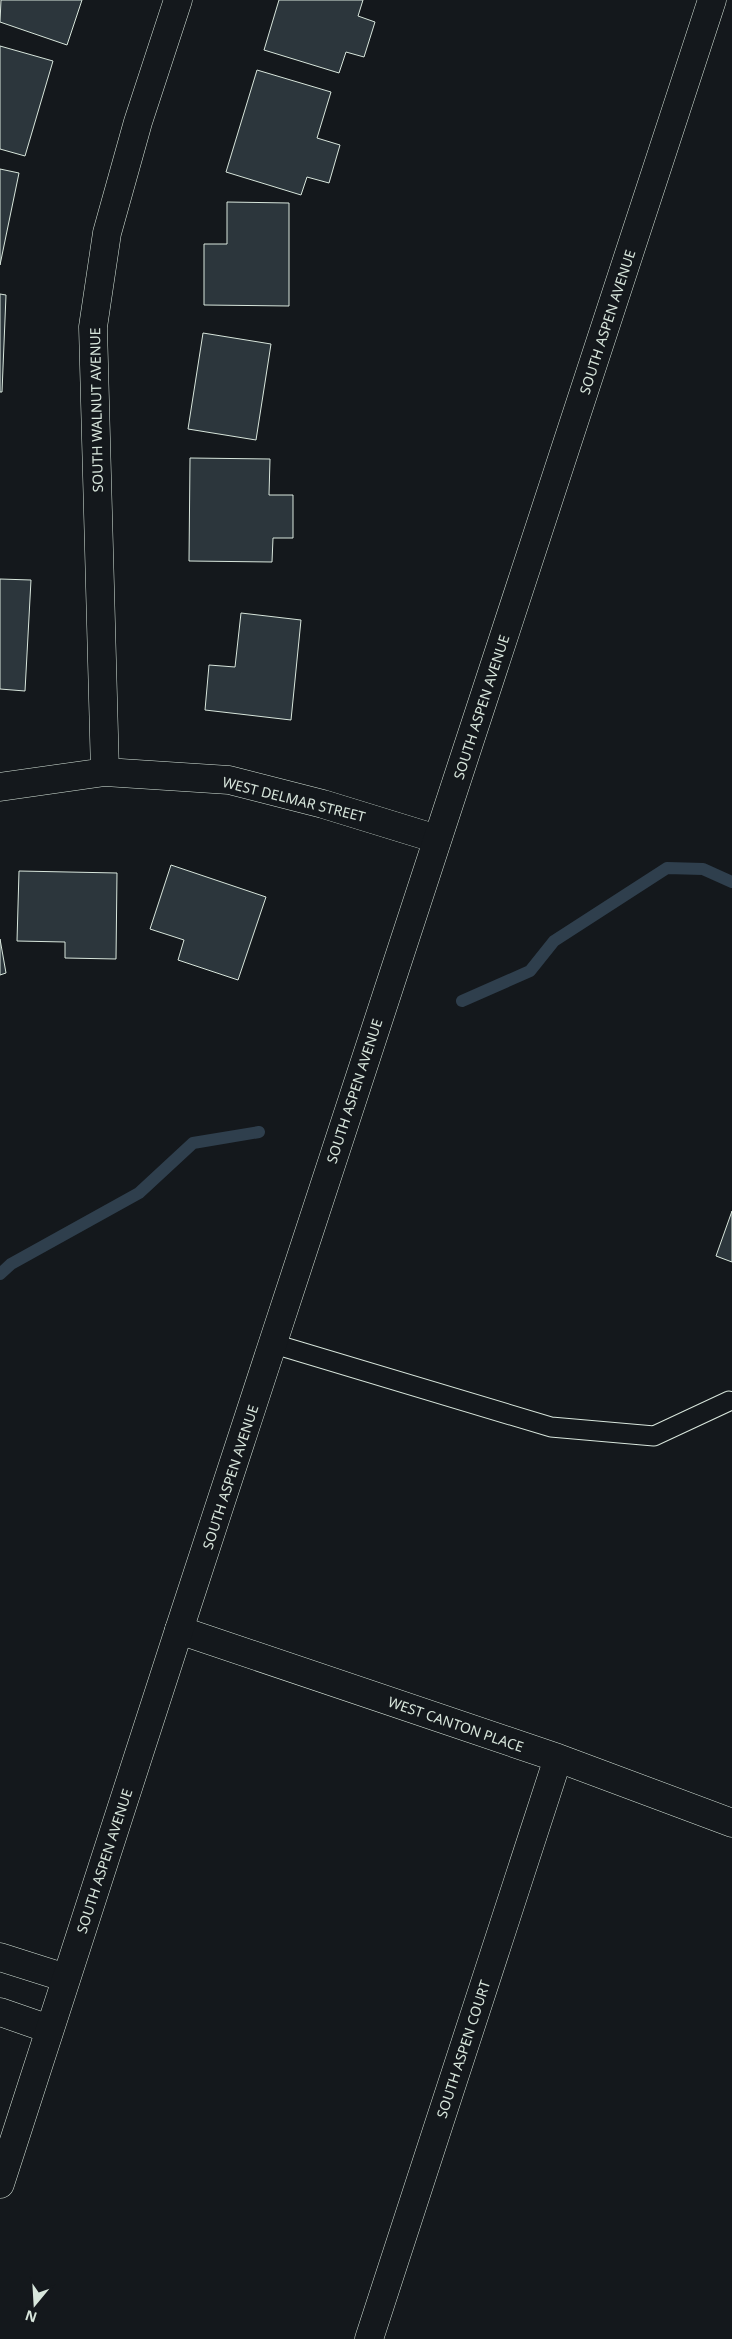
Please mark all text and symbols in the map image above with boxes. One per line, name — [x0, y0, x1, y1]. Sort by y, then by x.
street label: SOUTH ASPEN AVENUE — [575, 247, 639, 397]
street label: SOUTH WALNUT AVENUE — [85, 327, 107, 493]
street label: SOUTH ASPEN AVENUE — [449, 632, 513, 782]
street label: WEST DELMAR STREET — [220, 772, 368, 826]
street label: SOUTH ASPEN AVENUE — [322, 1016, 386, 1166]
street label: SOUTH ASPEN AVENUE — [198, 1402, 262, 1552]
street label: WEST CANTON PLACE — [386, 1692, 526, 1756]
street label: SOUTH ASPEN AVENUE — [72, 1786, 136, 1936]
street label: SOUTH ASPEN COURT — [432, 1977, 494, 2120]
north arrow — [10, 2279, 60, 2329]
text: N — [22, 2306, 39, 2328]

